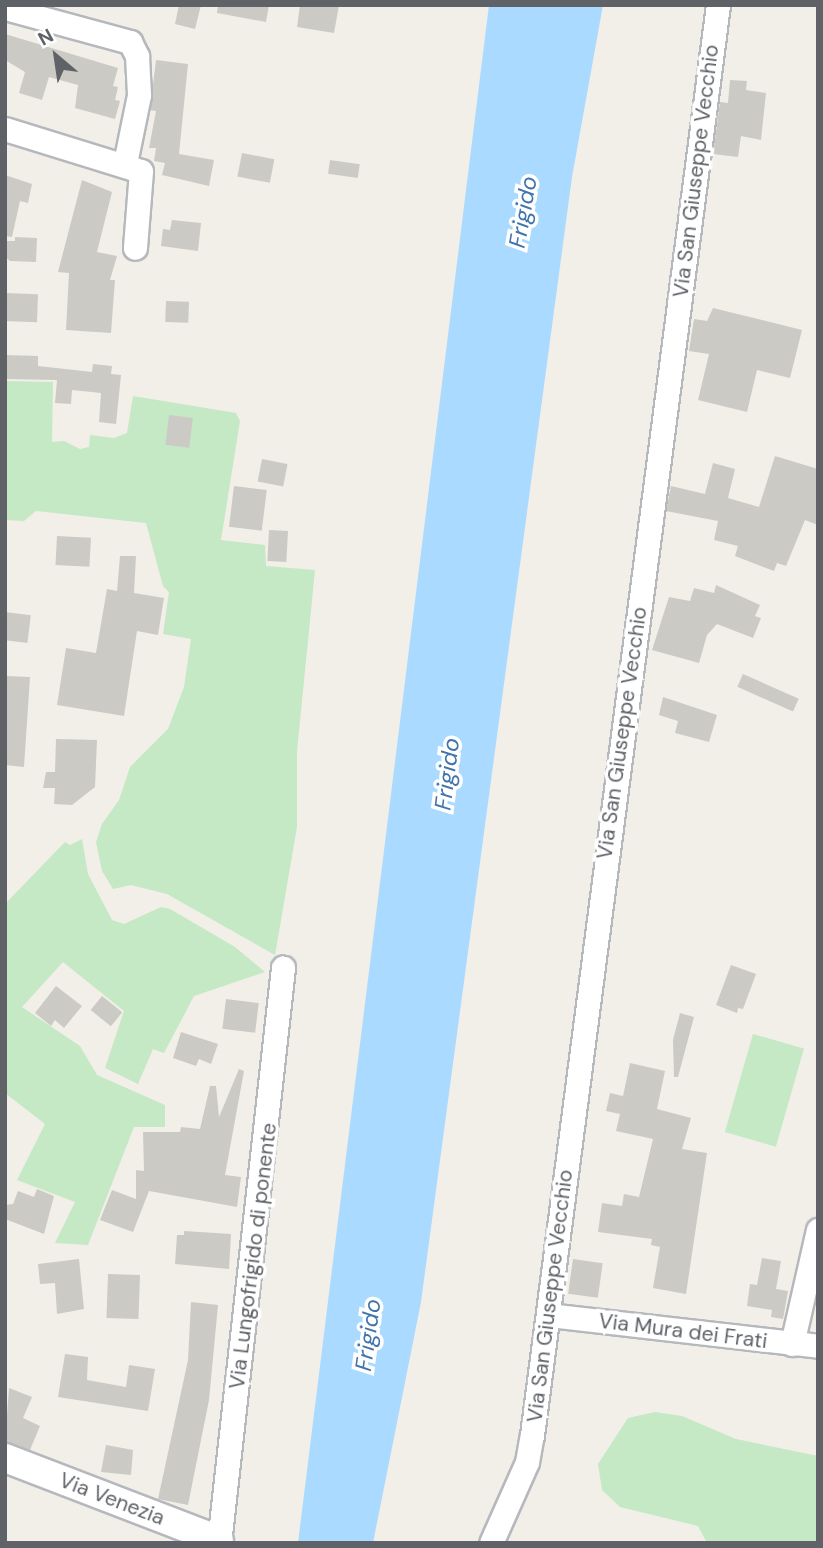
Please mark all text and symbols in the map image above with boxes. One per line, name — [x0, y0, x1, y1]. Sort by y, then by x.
north arrow — [21, 21, 91, 91]
text: N — [33, 23, 58, 51]
street label: Via San Giuseppe Vecchio — [668, 43, 724, 299]
water label: Frigido — [503, 174, 543, 250]
street label: Via San Giuseppe Vecchio — [592, 605, 652, 861]
water label: Frigido — [429, 736, 465, 812]
street label: Via Lungofrigido di ponente — [224, 1121, 282, 1391]
street label: Via San Giuseppe Vecchio — [522, 1168, 578, 1424]
water label: Frigido — [349, 1297, 387, 1373]
street label: Via Mura dei Frati — [597, 1308, 769, 1354]
street label: Via Venezia — [56, 1467, 168, 1531]

